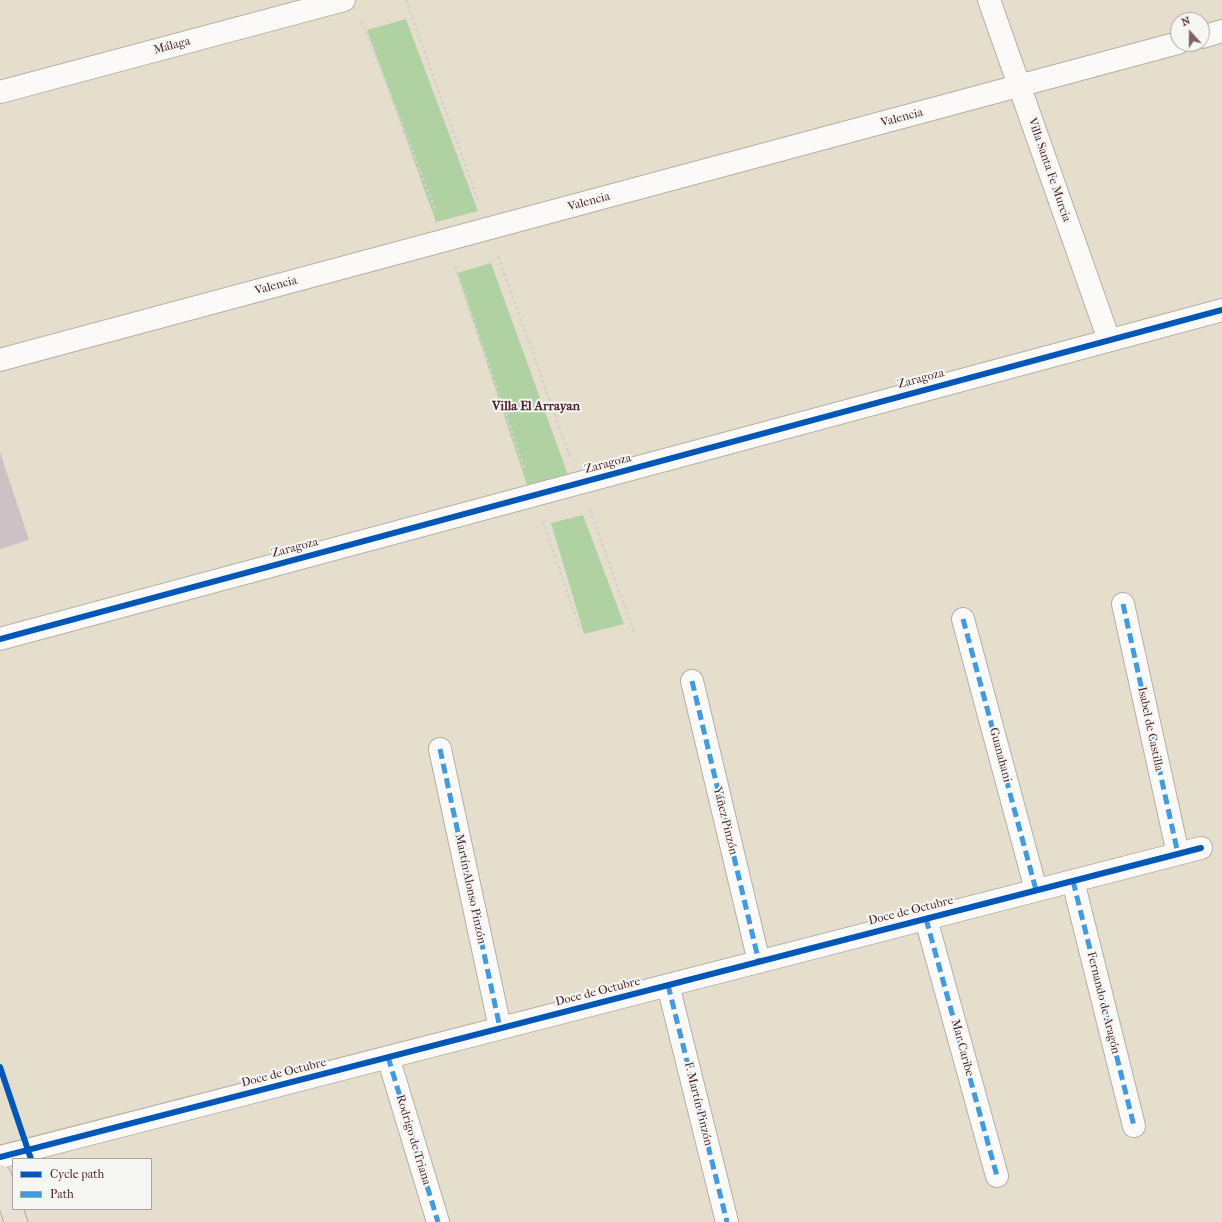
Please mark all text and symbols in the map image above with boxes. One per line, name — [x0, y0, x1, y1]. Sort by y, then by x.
north arrow — [1170, 12, 1210, 52]
text: N — [1180, 14, 1192, 29]
street label: Málaga — [152, 34, 192, 58]
street label: Valencia — [879, 105, 925, 131]
street label: Villa Santa Fe Murcia — [1024, 116, 1074, 224]
street label: Valencia — [566, 189, 612, 215]
street label: Valencia — [253, 273, 299, 299]
street label: Zaragoza — [896, 366, 946, 392]
district label: Villa El Arrayan — [492, 399, 580, 415]
street label: Zaragoza — [583, 451, 633, 477]
street label: Zaragoza — [270, 535, 320, 561]
street label: Isabel de Castilla — [1134, 686, 1166, 772]
street label: Guanahani — [986, 726, 1014, 784]
street label: Yáñez Pinzón — [710, 786, 740, 856]
street label: Martín Alonso Pinzón — [451, 833, 489, 945]
street label: Doce de Octubre — [867, 893, 955, 929]
street label: Fernando de Aragón — [1083, 950, 1123, 1056]
street label: Doce de Octubre — [554, 974, 642, 1010]
street label: Mar Caribe — [947, 1018, 977, 1078]
street label: Doce de Octubre — [240, 1055, 328, 1091]
street label: F. Martín Pinzón — [681, 1061, 715, 1147]
street label: Rodrigo de Triana — [392, 1093, 434, 1187]
legend — [12, 1158, 152, 1210]
text: Cycle path — [50, 1167, 104, 1181]
text: Path — [50, 1187, 74, 1201]

